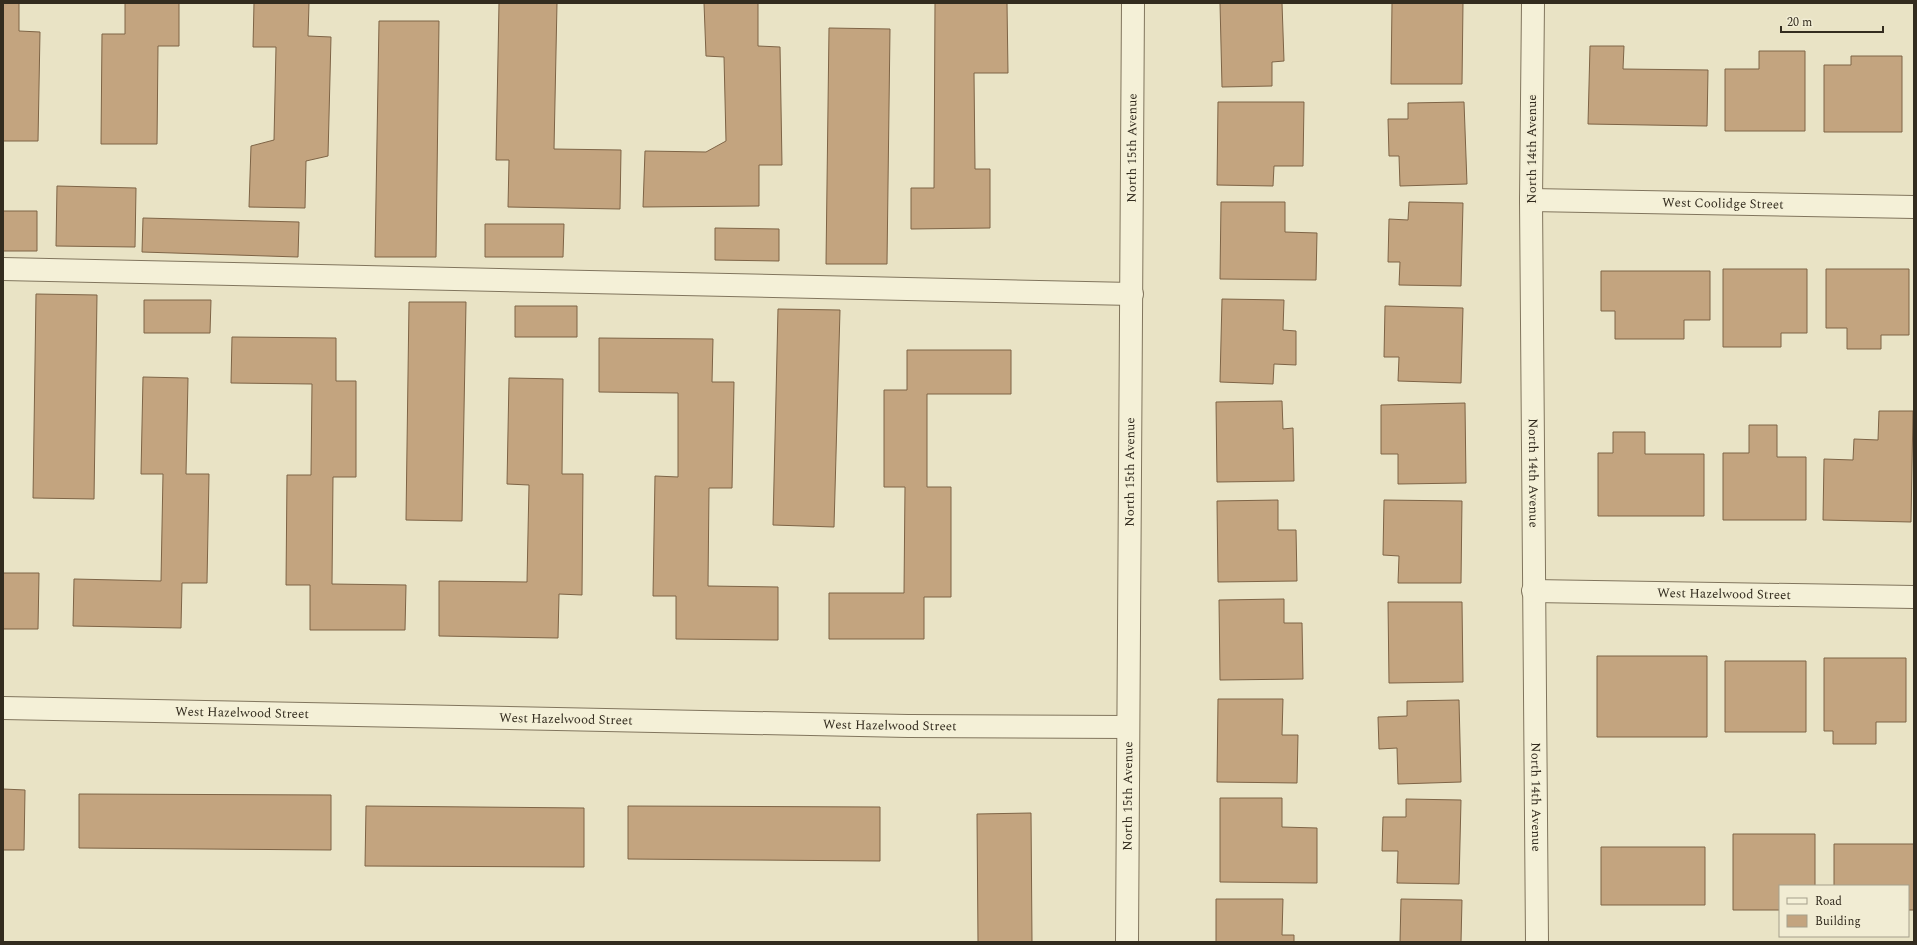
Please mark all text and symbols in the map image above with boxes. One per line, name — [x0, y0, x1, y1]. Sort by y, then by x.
scale bar — [1781, 8, 1883, 34]
text: 20 m — [1787, 13, 1812, 32]
street label: North 15th Avenue — [1122, 93, 1142, 203]
street label: North 14th Avenue — [1522, 94, 1542, 204]
street label: West Coolidge Street — [1662, 192, 1784, 215]
street label: North 15th Avenue — [1120, 417, 1140, 527]
street label: North 14th Avenue — [1523, 418, 1544, 528]
street label: West Hazelwood Street — [1657, 583, 1791, 605]
street label: West Hazelwood Street — [175, 701, 309, 724]
street label: West Hazelwood Street — [499, 708, 633, 731]
street label: West Hazelwood Street — [823, 714, 957, 736]
street label: North 15th Avenue — [1118, 741, 1138, 851]
street label: North 14th Avenue — [1525, 742, 1546, 852]
legend — [1779, 885, 1909, 937]
text: Road — [1815, 892, 1842, 911]
text: Building — [1815, 912, 1861, 931]

